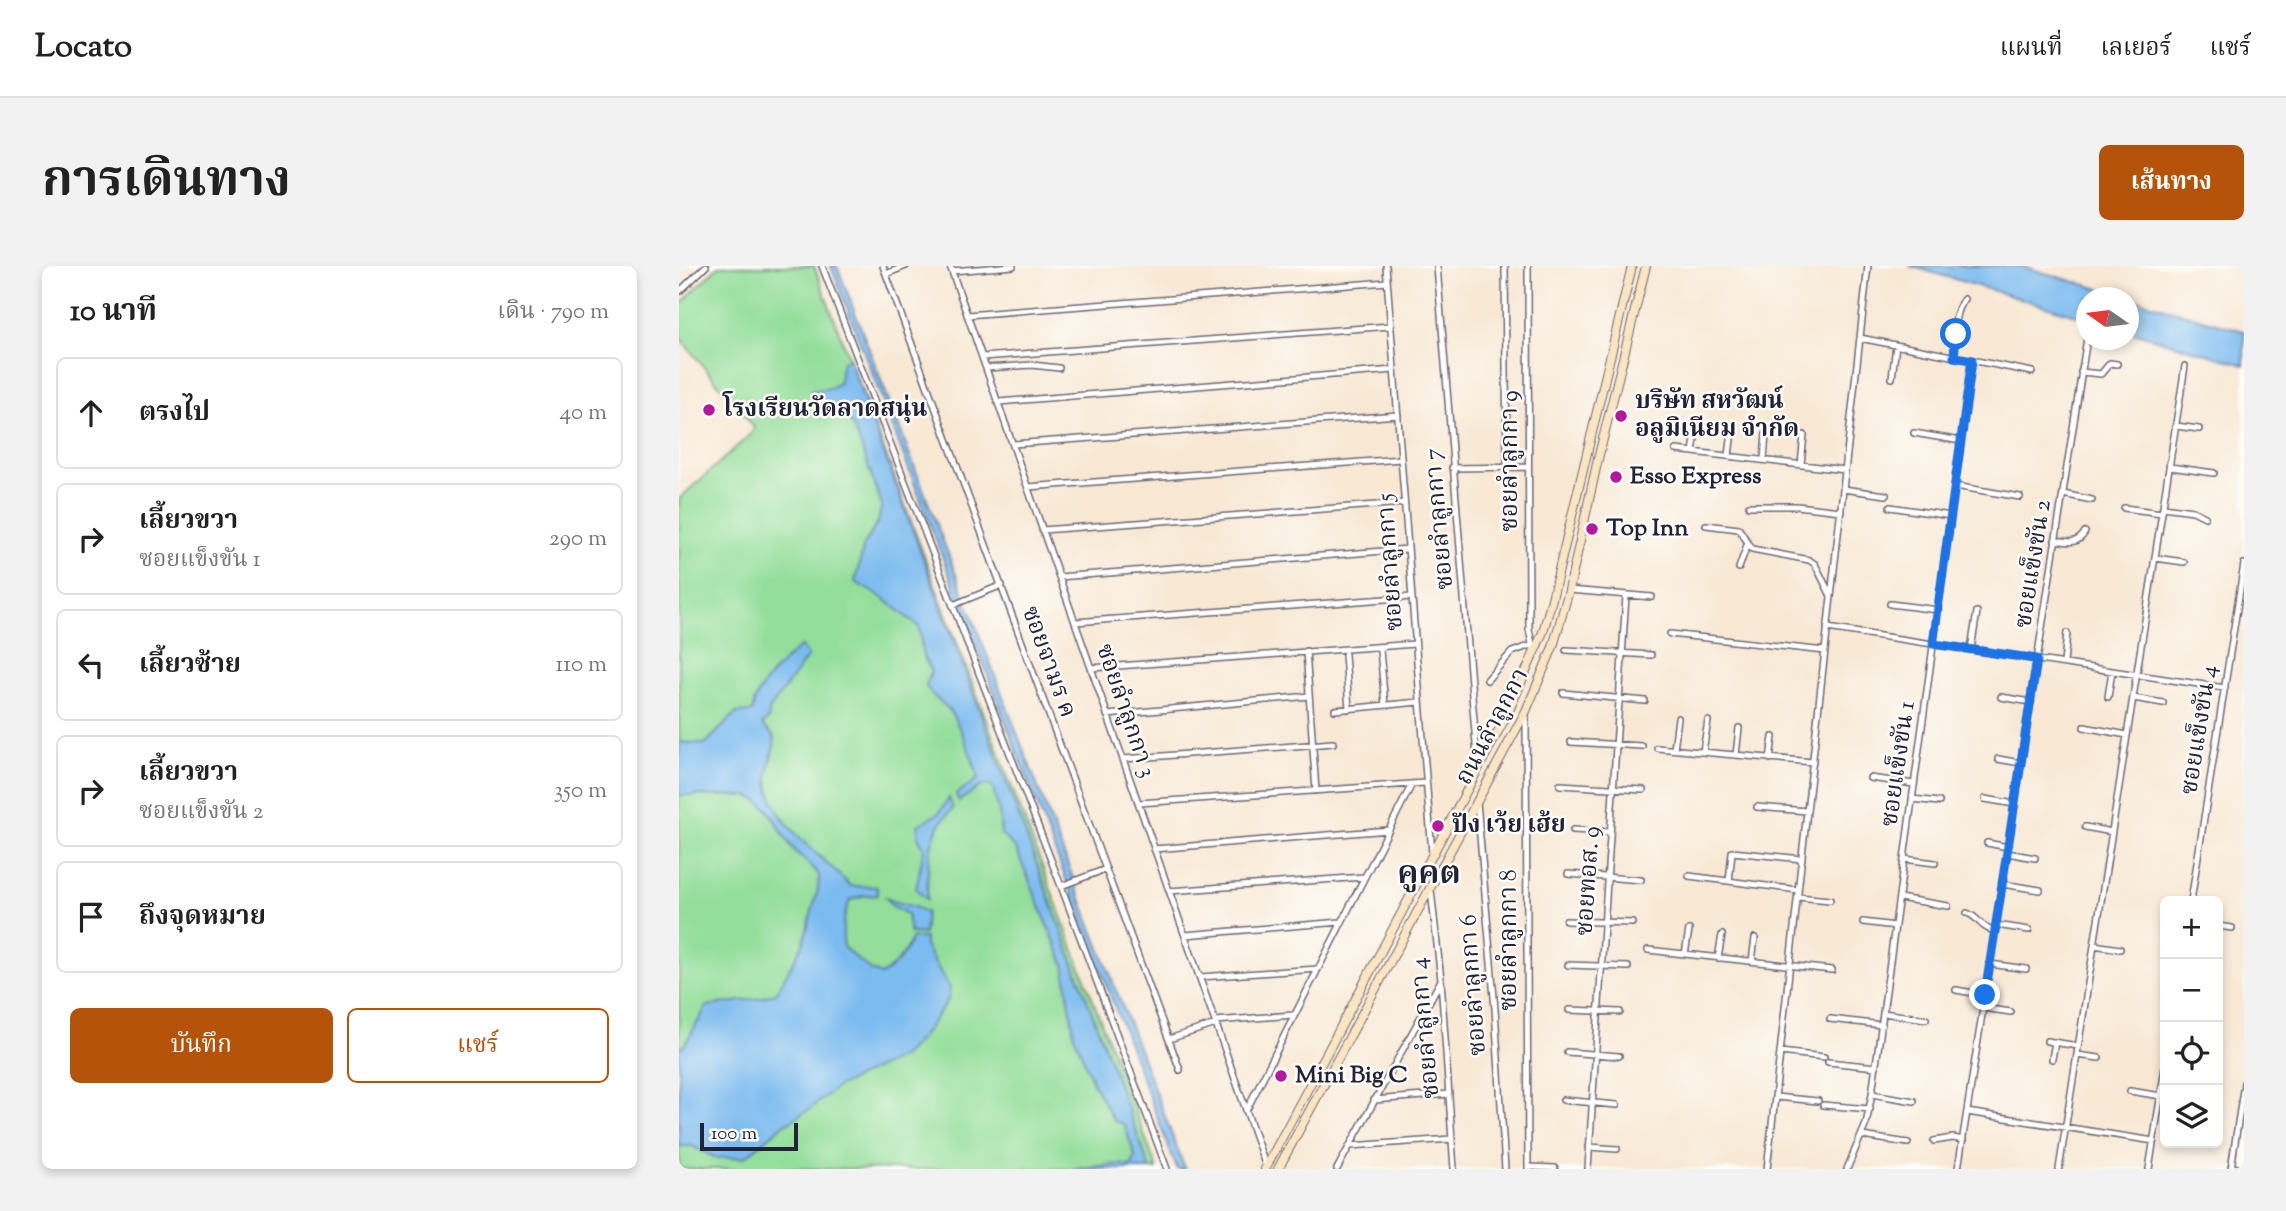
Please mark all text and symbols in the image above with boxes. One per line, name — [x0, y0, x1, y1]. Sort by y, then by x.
text: Locato — [35, 24, 132, 72]
text: แผนที่ — [2000, 32, 2063, 66]
text: เลเยอร์ — [2101, 32, 2172, 66]
text: แชร์ — [2210, 32, 2251, 66]
button: เส้นทาง — [2099, 145, 2244, 220]
text: การเดินทาง — [42, 148, 291, 218]
north arrow — [2076, 287, 2139, 350]
text: 10 นาที — [70, 291, 157, 334]
text: เดิน · 790 m — [497, 296, 609, 329]
route start — [1940, 318, 1971, 349]
place label: บริษัท สหวัฒน์ อลูมิเนียม จำกัด — [1635, 385, 1799, 447]
street label: ซอยลำลูกกา 9 — [1494, 390, 1528, 532]
place label: โรงเรียนวัดลาดสนุ่น — [722, 391, 927, 427]
icon: ahead — [72, 394, 110, 432]
text: ตรงไป — [139, 395, 210, 432]
text: 40 m — [560, 397, 607, 430]
marker: โรงเรียนวัดลาดสนุ่น — [701, 402, 717, 418]
marker: บริษัท สหวัฒน์ อลูมิเนียม จำกัด — [1613, 408, 1629, 424]
street label: ซอยลำลูกกา 7 — [1417, 447, 1463, 591]
place label: Esso Express — [1630, 460, 1761, 494]
marker: Esso Express — [1608, 469, 1624, 485]
street label: ซอยลำลูกกา 5 — [1369, 492, 1413, 632]
street label: ซอยแข็งขัน 2 — [2007, 497, 2061, 631]
text: เลี้ยวขวา — [139, 503, 238, 540]
place label: Top Inn — [1606, 512, 1689, 546]
icon: right — [72, 520, 110, 558]
marker: Top Inn — [1584, 521, 1600, 537]
text: 290 m — [549, 523, 607, 556]
text: ซอยแข็งขัน 1 — [139, 544, 260, 577]
street label: ซอยจามร ค — [1012, 602, 1084, 722]
street label: ซอยลำลูกกา 3 — [1086, 640, 1164, 782]
icon: left — [72, 646, 110, 684]
text: เลี้ยวซ้าย — [139, 647, 241, 684]
text: 110 m — [556, 649, 607, 682]
street label: ถนนลำลูกกา — [1448, 662, 1538, 792]
street label: ซอยแข็งขัน 4 — [2173, 663, 2227, 797]
street label: ซอยแข็งขัน 1 — [1873, 699, 1925, 829]
text: เลี้ยวขวา — [139, 755, 238, 792]
icon: right — [72, 772, 110, 810]
text: 350 m — [554, 775, 607, 808]
text: ซอยแข็งขัน 2 — [139, 796, 263, 829]
place label: ปัง เว้ย เฮ้ย — [1452, 809, 1566, 843]
marker: ปัง เว้ย เฮ้ย — [1430, 818, 1446, 834]
street label: ซอยทอส. 9 — [1568, 825, 1610, 937]
district label: คูคต — [1397, 852, 1461, 898]
street label: ซอยลำลูกกา 8 — [1493, 869, 1527, 1011]
map controls — [2160, 896, 2223, 1148]
button: + — [2160, 896, 2223, 959]
icon: arrive — [72, 898, 110, 936]
text: ถึงจุดหมาย — [139, 899, 266, 936]
street label: ซอยลำลูกกา 6 — [1452, 913, 1496, 1057]
street label: ซอยลำลูกกา 4 — [1403, 956, 1449, 1100]
button: − — [2160, 959, 2223, 1022]
route end — [1969, 979, 2000, 1010]
button: บันทึก — [70, 1008, 333, 1083]
button: แชร์ — [347, 1008, 609, 1083]
button: locate — [2160, 1022, 2223, 1085]
place label: Mini Big C — [1295, 1059, 1408, 1093]
marker: Mini Big C — [1273, 1068, 1289, 1084]
button: layers — [2160, 1085, 2223, 1148]
scale bar — [700, 1120, 798, 1152]
text: 100 m — [711, 1121, 757, 1148]

